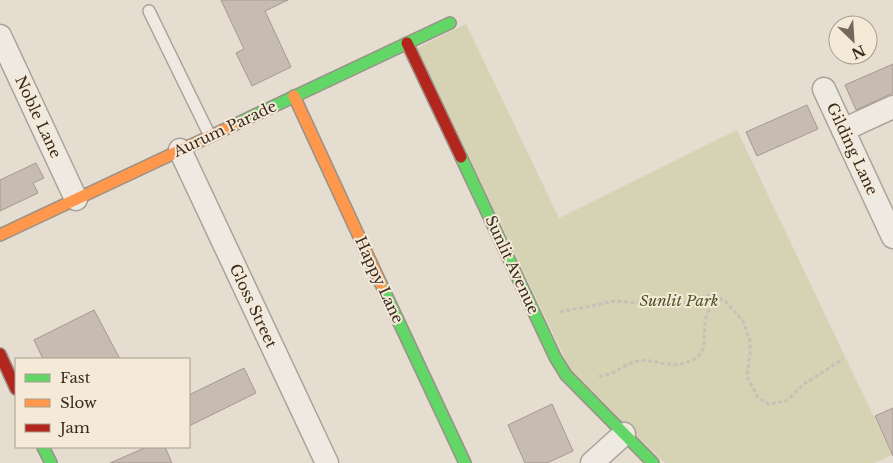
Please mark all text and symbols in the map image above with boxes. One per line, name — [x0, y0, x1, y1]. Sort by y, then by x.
north arrow — [828, 15, 878, 65]
text: N — [849, 41, 868, 63]
street label: Noble Lane — [11, 73, 66, 161]
street label: Aurum Parade — [169, 96, 279, 161]
street label: Gilding Lane — [823, 100, 882, 198]
street label: Sunlit Avenue — [481, 212, 544, 317]
street label: Happy Lane — [351, 233, 408, 326]
street label: Gloss Street — [226, 261, 281, 351]
park label: Sunlit Park — [639, 291, 719, 310]
legend — [15, 358, 190, 448]
text: Fast — [60, 368, 91, 387]
text: Slow — [60, 393, 97, 412]
text: Jam — [58, 418, 90, 437]

